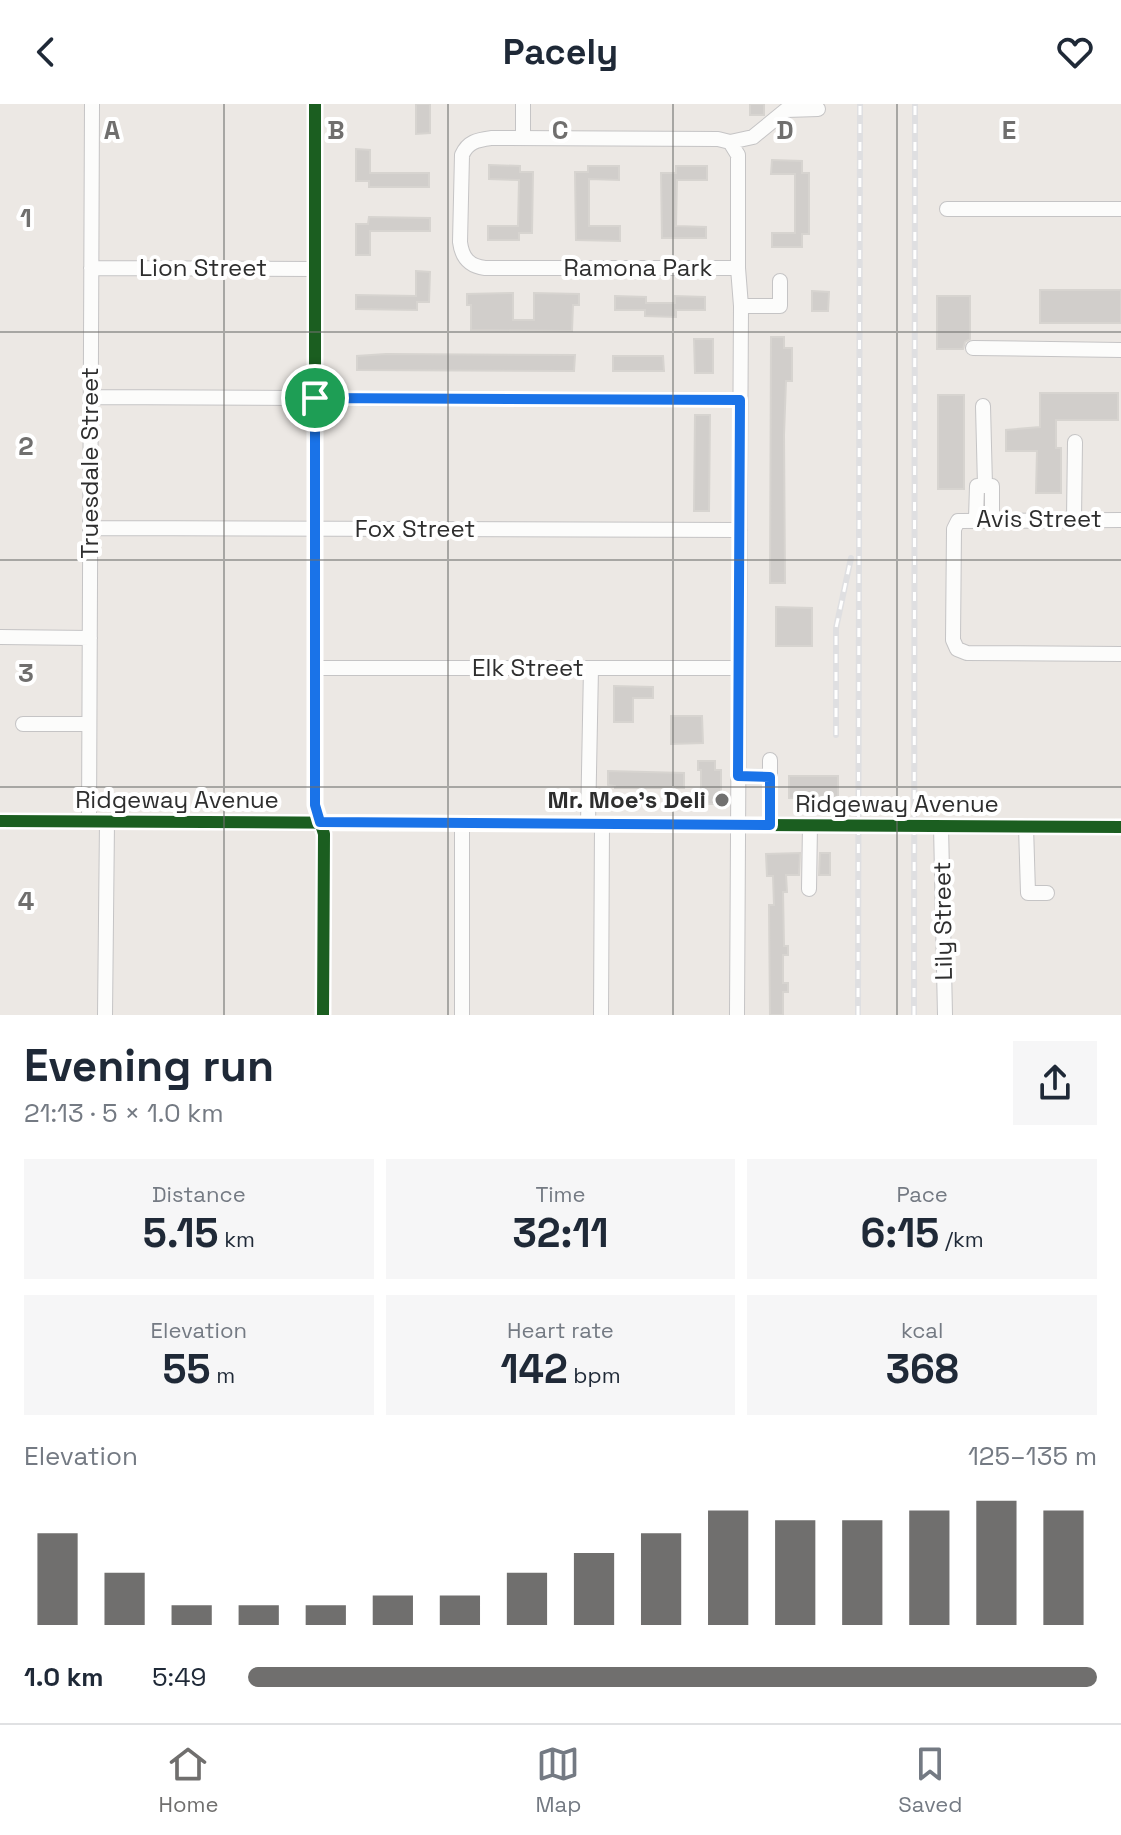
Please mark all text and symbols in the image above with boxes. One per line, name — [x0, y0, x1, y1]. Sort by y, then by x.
text: Pacely — [503, 29, 618, 75]
icon: back — [24, 30, 68, 74]
icon: heart — [1053, 30, 1097, 74]
text: A — [104, 113, 121, 147]
text: B — [327, 113, 345, 147]
text: C — [552, 113, 568, 147]
text: D — [776, 113, 794, 147]
text: E — [1002, 113, 1016, 147]
text: 1 — [20, 201, 32, 235]
street label: Lion Street — [139, 252, 267, 283]
street label: Ramona Park — [563, 252, 713, 283]
pin — [281, 364, 349, 432]
street label: Truesdale Street — [74, 367, 105, 559]
icon: arrive — [293, 376, 337, 420]
text: 2 — [18, 429, 34, 463]
street label: Avis Street — [976, 503, 1102, 534]
street label: Fox Street — [355, 513, 475, 544]
street label: Elk Street — [472, 652, 584, 683]
text: 3 — [18, 656, 34, 690]
street label: Ridgeway Avenue — [75, 784, 279, 815]
place label: Mr. Moe's Deli — [548, 784, 706, 815]
street label: Ridgeway Avenue — [795, 788, 999, 819]
marker: Mr. Moe's Deli — [713, 791, 731, 809]
street label: Lily Street — [926, 861, 959, 981]
text: 4 — [18, 884, 34, 918]
text: Evening run — [24, 1038, 274, 1094]
button: share — [1013, 1041, 1097, 1125]
text: 21:13 · 5 × 1.0 km — [24, 1096, 224, 1130]
text: Distance — [152, 1180, 246, 1208]
text: Time — [535, 1180, 586, 1208]
text: Pace — [896, 1180, 948, 1208]
text: 5.15 — [143, 1208, 219, 1259]
text: 32:11 — [512, 1208, 609, 1259]
text: 6:15 — [861, 1208, 939, 1259]
text: km — [219, 1225, 255, 1253]
text: /km — [939, 1225, 984, 1253]
text: Elevation — [151, 1316, 247, 1344]
text: Heart rate — [507, 1316, 614, 1344]
text: kcal — [901, 1316, 943, 1344]
text: 55 — [163, 1344, 211, 1395]
text: 142 — [500, 1344, 568, 1395]
text: 368 — [886, 1344, 959, 1395]
text: m — [211, 1361, 235, 1389]
text: bpm — [568, 1361, 621, 1389]
text: Elevation — [24, 1439, 138, 1473]
text: 125–135 m — [968, 1439, 1097, 1473]
text: 1.0 km — [24, 1660, 104, 1694]
text: 5:49 — [152, 1660, 206, 1694]
tab: Home — [159, 1742, 218, 1818]
tab: Map — [535, 1742, 581, 1818]
tab: Saved — [898, 1742, 963, 1818]

